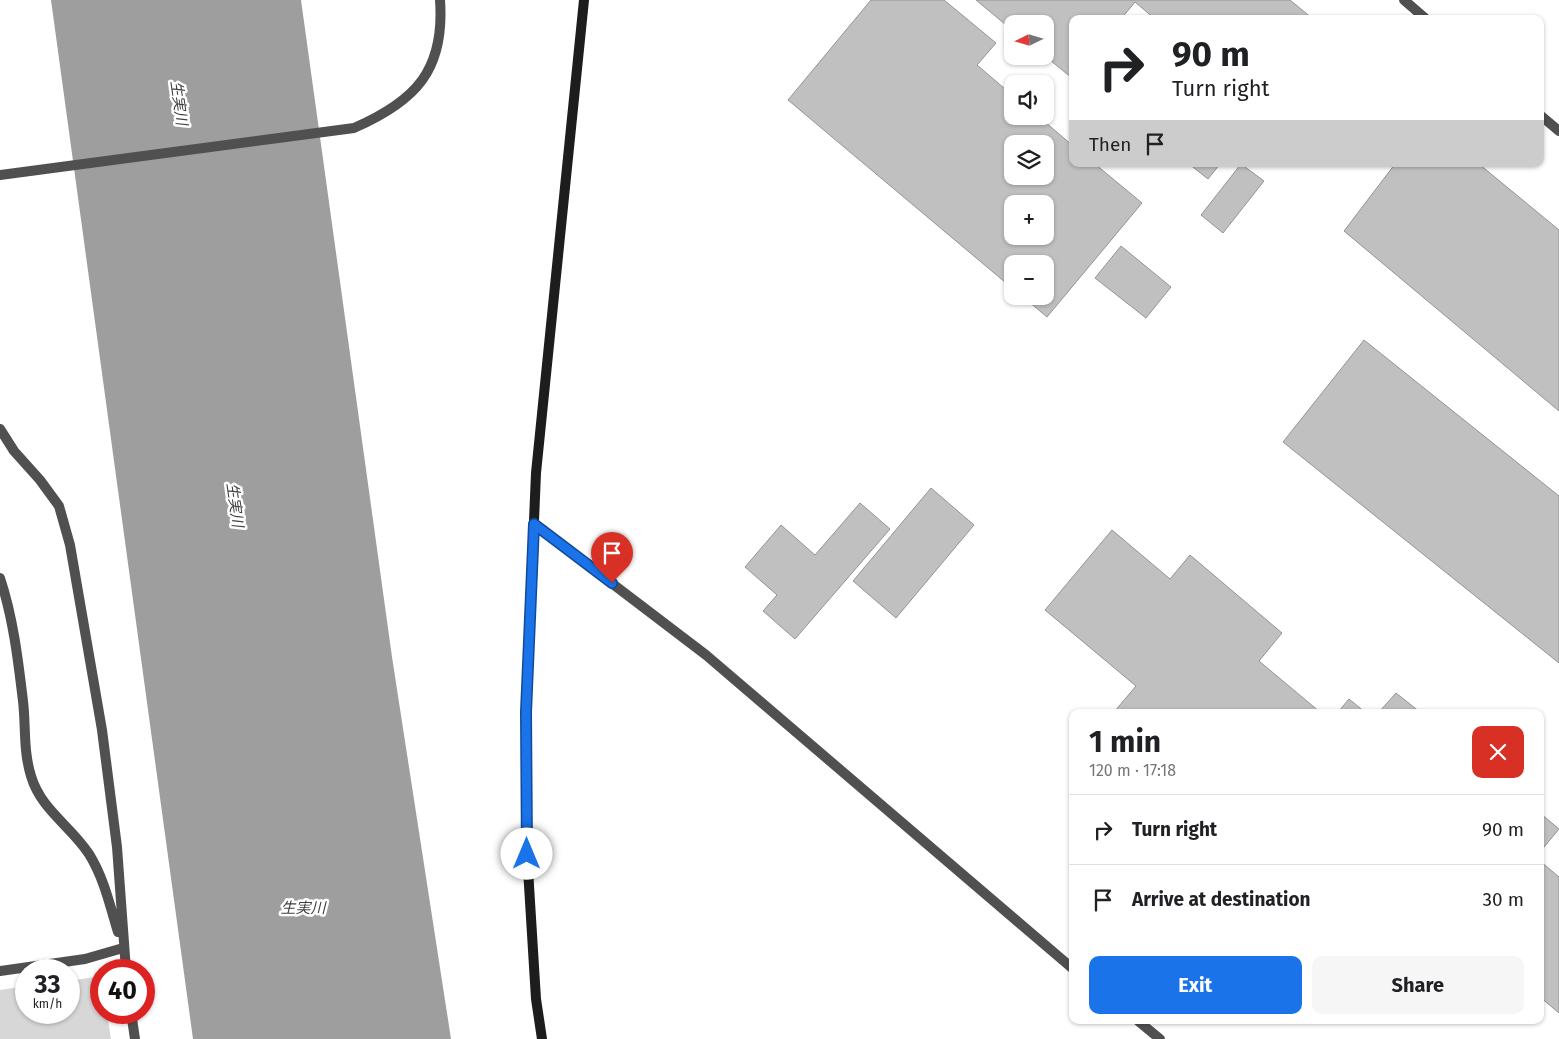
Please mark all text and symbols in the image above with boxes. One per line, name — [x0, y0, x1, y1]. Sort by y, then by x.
north arrow — [1004, 15, 1054, 65]
map controls — [1004, 15, 1054, 305]
text: 90 m — [1172, 33, 1250, 75]
icon: right — [1089, 35, 1154, 100]
button: sound — [1004, 75, 1054, 125]
text: Turn right — [1172, 75, 1269, 102]
water label: 生実川 — [167, 79, 191, 129]
icon: arrive — [1141, 130, 1169, 158]
text: Then — [1089, 133, 1131, 156]
button: layers — [1004, 135, 1054, 185]
button: + — [1004, 195, 1054, 245]
button: − — [1004, 255, 1054, 305]
water label: 生実川 — [223, 481, 247, 531]
pin — [591, 532, 633, 583]
icon: arrive — [598, 539, 626, 567]
text: 1 min — [1089, 724, 1161, 760]
button: close — [1472, 726, 1524, 778]
text: 120 m · 17:18 — [1089, 761, 1176, 780]
icon: right — [1089, 816, 1117, 844]
text: Turn right — [1132, 818, 1217, 841]
text: 90 m — [1482, 818, 1524, 841]
position arrow — [500, 827, 552, 879]
icon: arrive — [1089, 886, 1117, 914]
text: Arrive at destination — [1132, 888, 1311, 911]
text: 30 m — [1483, 888, 1524, 911]
water label: 生実川 — [280, 899, 327, 917]
button: Exit — [1089, 956, 1302, 1014]
button: Share — [1312, 956, 1524, 1014]
speed limit sign: 40 — [90, 959, 155, 1024]
text: 33 — [34, 970, 61, 1000]
text: km/h — [33, 997, 62, 1011]

